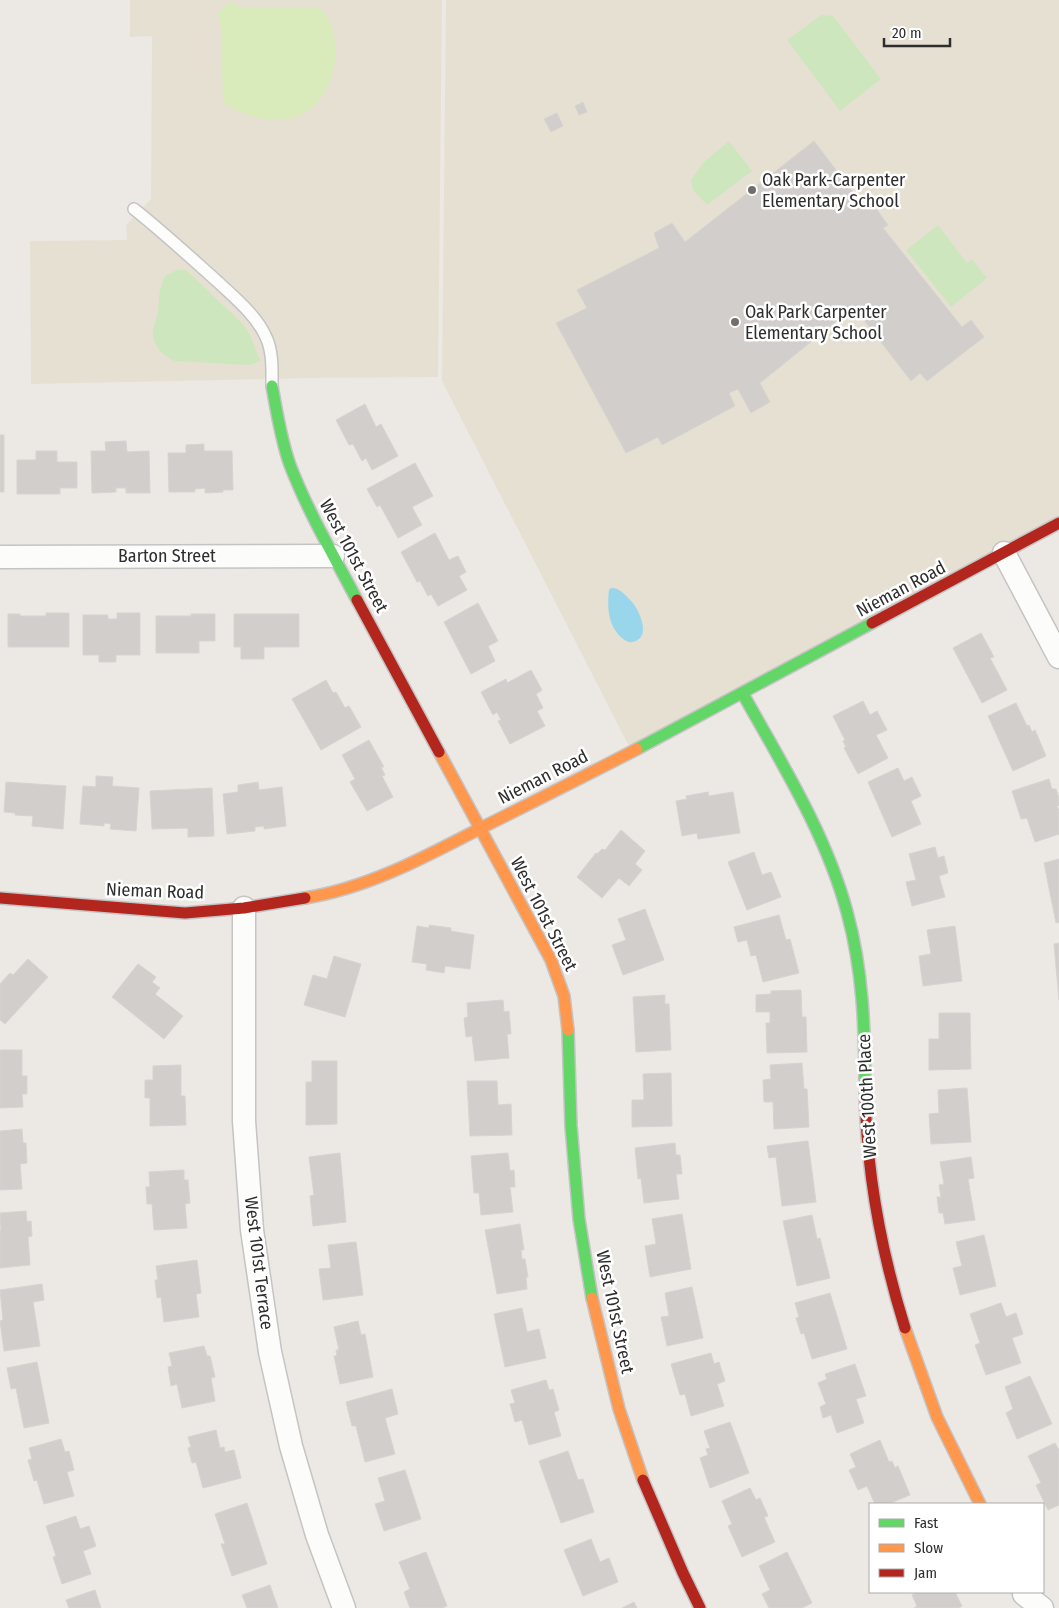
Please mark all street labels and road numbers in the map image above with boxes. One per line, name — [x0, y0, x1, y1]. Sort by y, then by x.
street label: West 101st Street — [315, 496, 393, 616]
street label: Barton Street — [118, 545, 216, 567]
street label: Nieman Road — [853, 556, 949, 622]
street label: Nieman Road — [494, 745, 592, 809]
street label: West 101st Street — [506, 853, 582, 975]
street label: Nieman Road — [106, 878, 204, 904]
street label: West 100th Place — [853, 1033, 881, 1159]
street label: West 101st Terrace — [240, 1195, 278, 1331]
street label: West 101st Street — [591, 1249, 639, 1376]

